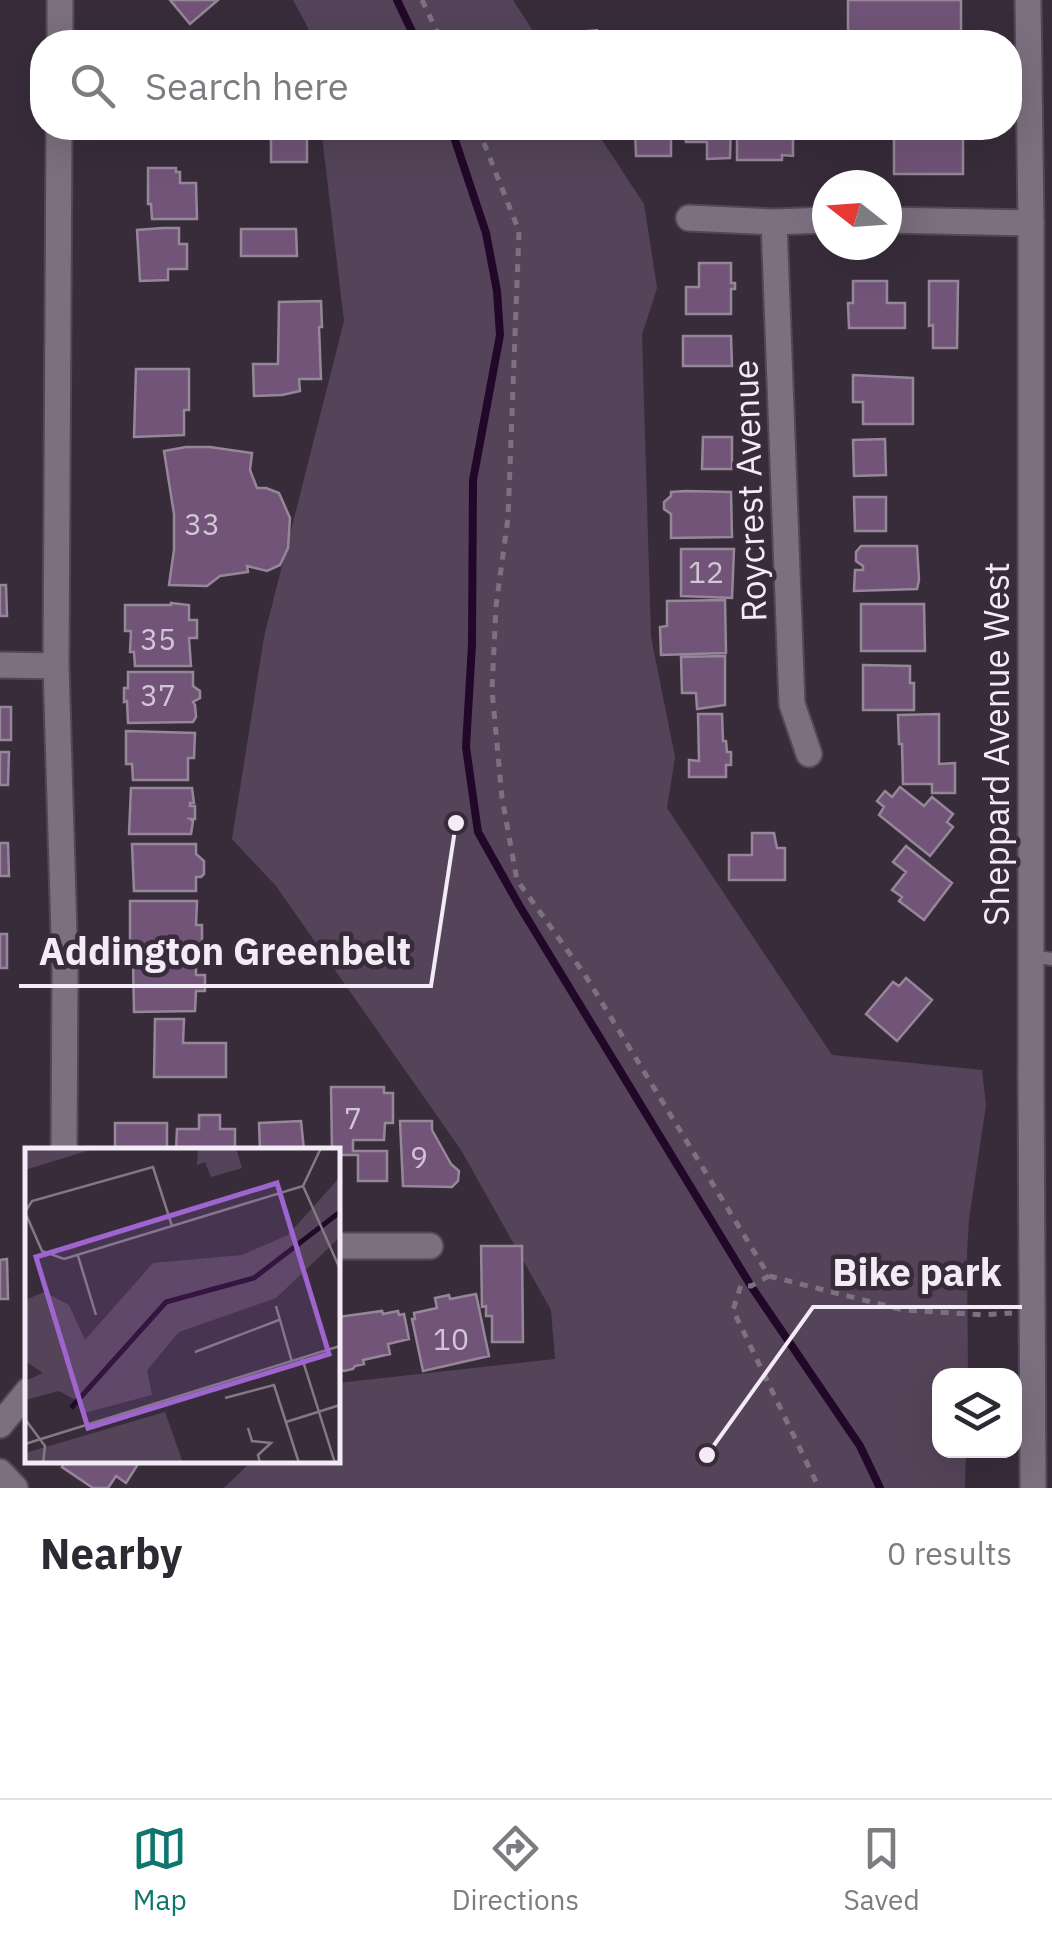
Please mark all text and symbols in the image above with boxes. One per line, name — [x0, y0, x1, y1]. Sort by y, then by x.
search box — [30, 30, 1022, 140]
icon: search — [65, 58, 120, 113]
text: Search here — [145, 61, 349, 110]
north arrow — [812, 170, 902, 260]
street label: Roycrest Avenue — [721, 359, 777, 623]
house number: 33 — [184, 504, 220, 543]
house number: 12 — [688, 552, 724, 591]
street label: Sheppard Avenue West — [973, 562, 1019, 926]
house number: 35 — [140, 619, 176, 658]
house number: 37 — [140, 675, 176, 714]
callout: Addington Greenbelt — [19, 918, 431, 986]
text: Addington Greenbelt — [39, 926, 411, 975]
house number: 7 — [344, 1098, 362, 1137]
house number: 9 — [410, 1137, 428, 1176]
inset map — [25, 1148, 340, 1463]
callout: Bike park — [813, 1239, 1022, 1307]
text: Bike park — [832, 1247, 1002, 1296]
house number: 10 — [433, 1319, 469, 1358]
map controls — [932, 1368, 1022, 1458]
button: layers — [932, 1368, 1022, 1458]
text: Nearby — [40, 1526, 182, 1581]
text: 0 results — [887, 1532, 1012, 1574]
tab: Map — [132, 1821, 187, 1918]
tab: Directions — [452, 1821, 579, 1918]
tab: Saved — [844, 1821, 920, 1918]

